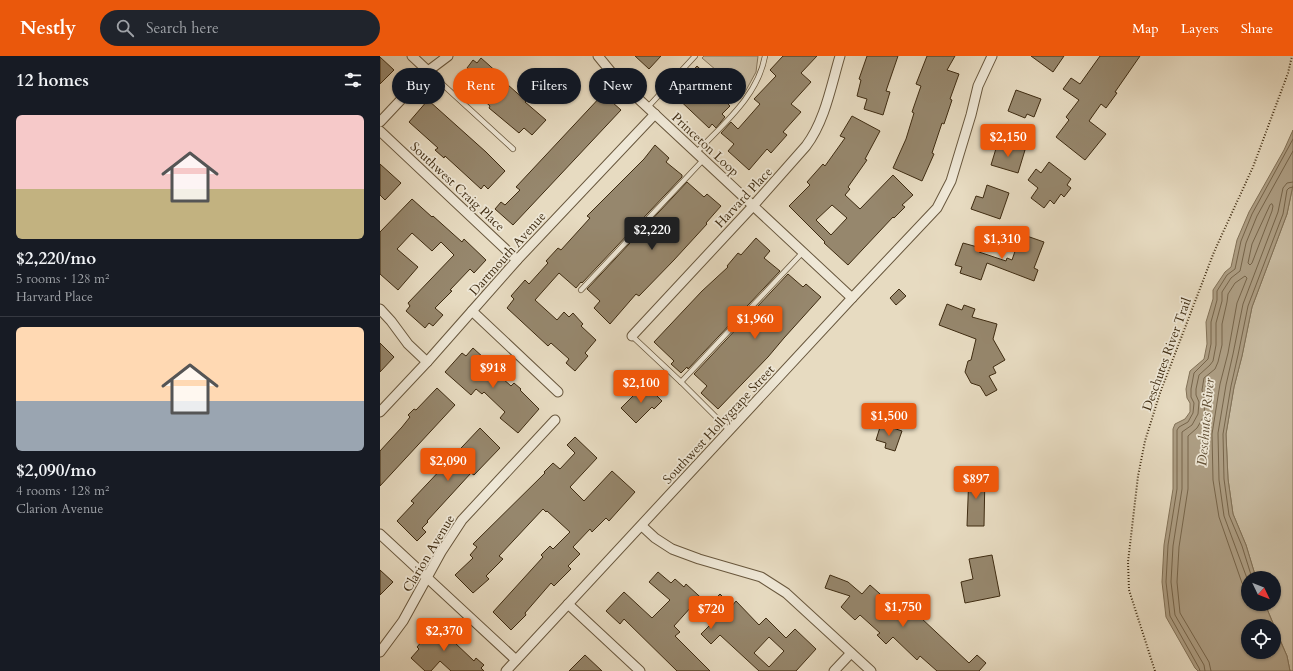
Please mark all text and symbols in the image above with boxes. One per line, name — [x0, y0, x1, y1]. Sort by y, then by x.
search box — [100, 10, 380, 46]
text: Nestly — [20, 15, 76, 41]
icon: search — [114, 17, 136, 39]
text: Search here — [146, 18, 219, 38]
text: Map — [1132, 19, 1159, 38]
text: Layers — [1181, 19, 1219, 38]
text: Share — [1241, 19, 1273, 38]
chip: Buy — [392, 68, 445, 104]
chip: Rent — [453, 68, 509, 104]
chip: Filters — [517, 68, 581, 104]
chip: New — [589, 68, 647, 104]
chip: Apartment — [655, 68, 746, 104]
text: 12 homes — [16, 69, 89, 92]
icon: filters — [342, 69, 364, 91]
street label: Princeton Loop — [668, 109, 743, 181]
pin: $2,150 — [975, 124, 1041, 158]
text: $2,150 — [989, 128, 1027, 146]
street label: Southwest Craig Place — [406, 138, 509, 235]
icon: home — [154, 141, 226, 213]
street label: Harvard Place — [711, 163, 777, 232]
street label: Dartmouth Avenue — [465, 208, 550, 299]
pin: $2,220 — [619, 217, 685, 251]
text: $2,220 — [633, 221, 671, 239]
pin: $1,310 — [969, 226, 1035, 260]
text: $1,310 — [983, 230, 1021, 248]
text: $2,220/mo — [16, 247, 96, 270]
text: 5 rooms · 128 m² — [16, 270, 109, 288]
text: Harvard Place — [16, 288, 93, 306]
street label: Deschutes River Trail — [1138, 295, 1196, 413]
pin: $1,960 — [722, 306, 788, 340]
text: $1,960 — [736, 310, 774, 328]
icon: home — [154, 353, 226, 425]
pin: $918 — [469, 355, 517, 389]
text: $918 — [480, 359, 506, 377]
street label: Southwest Hollygrape Street — [659, 361, 779, 488]
pin: $2,100 — [608, 370, 674, 404]
text: $2,100 — [622, 374, 660, 392]
water label: Deschutes River — [1192, 377, 1219, 467]
pin: $1,500 — [856, 403, 922, 437]
text: $1,500 — [870, 407, 908, 425]
pin: $2,090 — [415, 448, 481, 482]
text: $2,090 — [429, 452, 467, 470]
text: $2,090/mo — [16, 459, 96, 482]
pin: $897 — [952, 466, 1000, 500]
text: $897 — [963, 470, 989, 488]
text: 4 rooms · 128 m² — [16, 482, 109, 500]
text: Clarion Avenue — [16, 500, 103, 518]
street label: Clarion Avenue — [399, 511, 459, 596]
north arrow — [1241, 571, 1281, 611]
map controls — [1241, 571, 1281, 659]
pin: $1,750 — [870, 594, 936, 628]
pin: $720 — [687, 596, 735, 630]
text: $1,750 — [884, 598, 922, 616]
text: $720 — [698, 600, 724, 618]
pin: $2,370 — [411, 618, 477, 652]
button: locate — [1241, 619, 1281, 659]
text: $2,370 — [425, 622, 463, 640]

